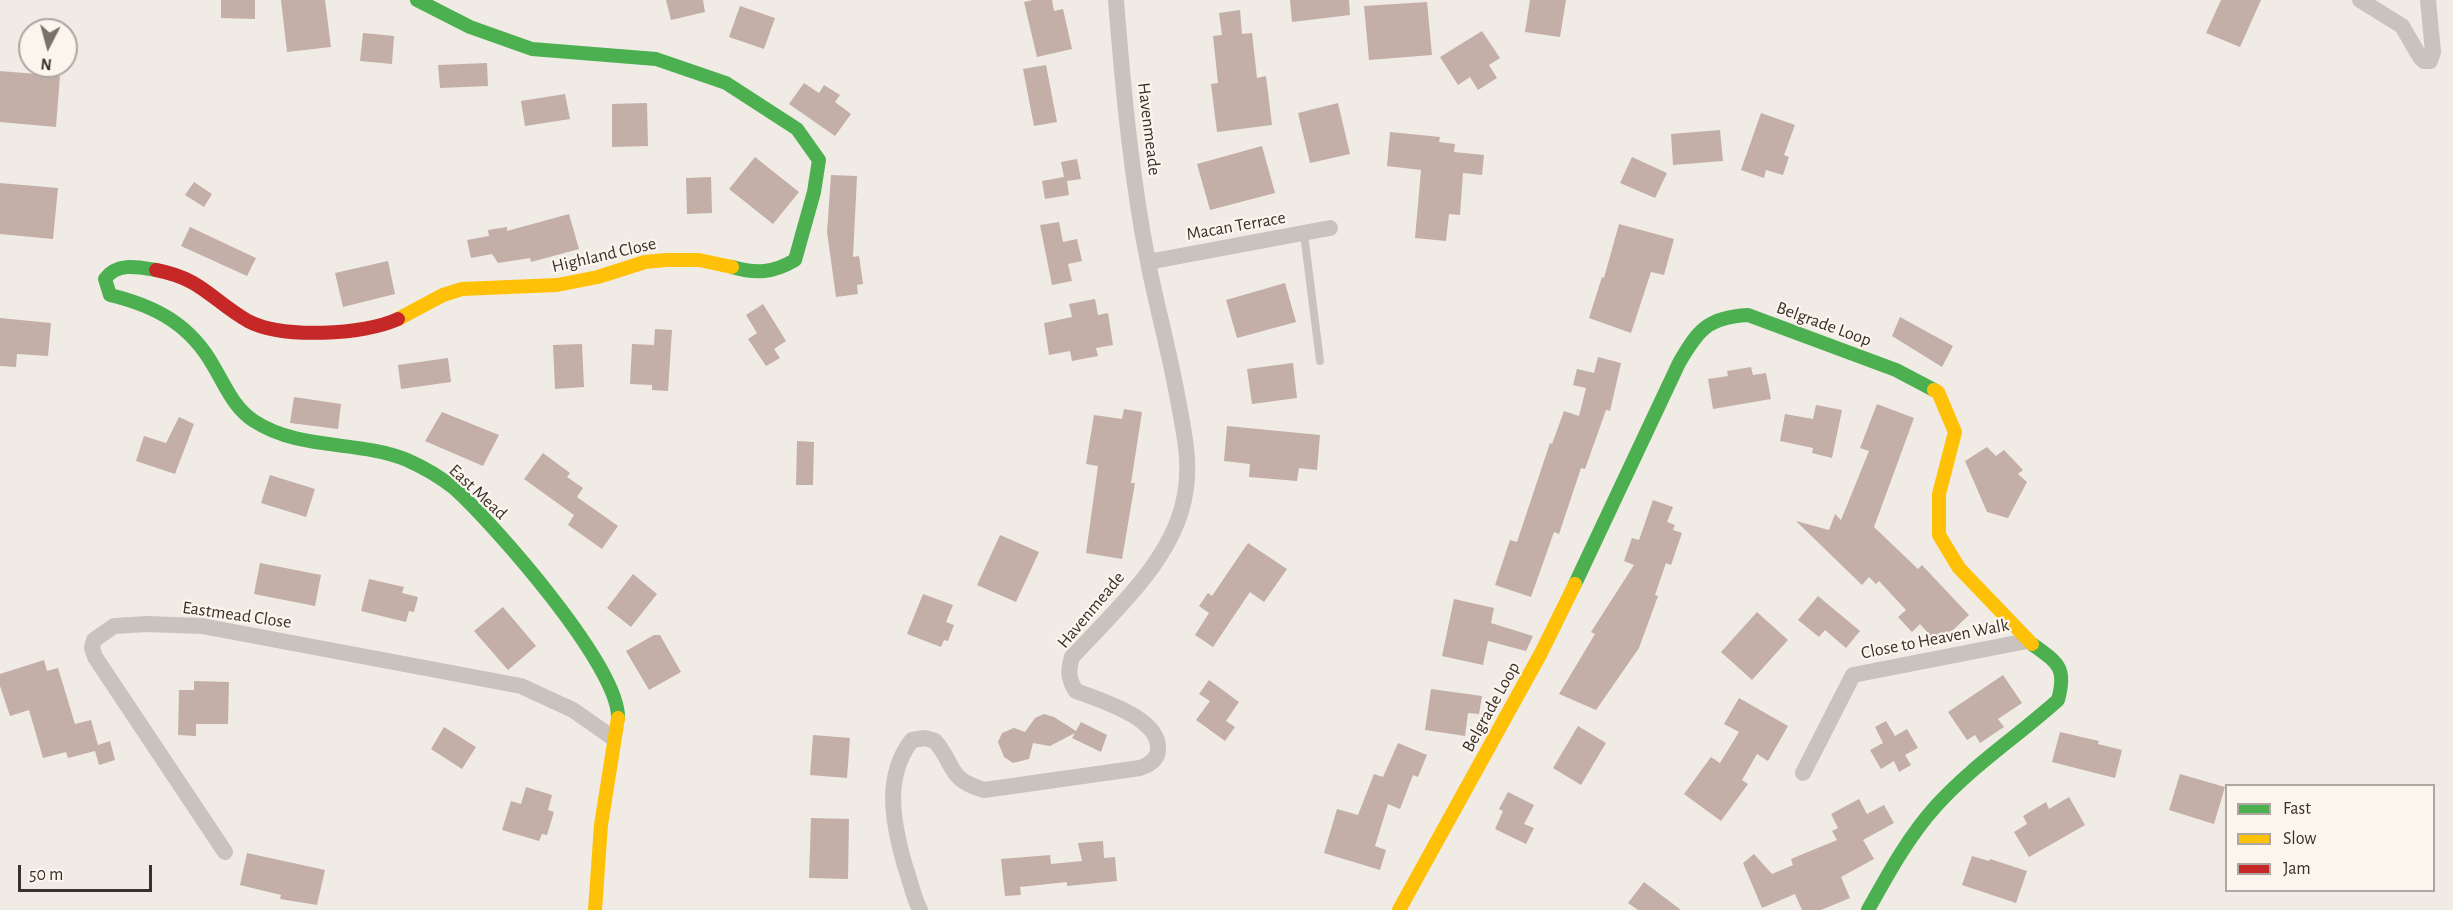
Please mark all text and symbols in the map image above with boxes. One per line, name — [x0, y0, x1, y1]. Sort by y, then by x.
north arrow — [18, 18, 78, 78]
text: N — [40, 55, 53, 72]
street label: Havenmeade — [1133, 81, 1165, 177]
street label: Macan Terrace — [1185, 207, 1287, 245]
street label: Highland Close — [550, 232, 658, 278]
street label: Belgrade Loop — [1774, 297, 1874, 351]
street label: East Mead — [444, 460, 512, 524]
street label: Havenmeade — [1053, 567, 1129, 653]
street label: Eastmead Close — [181, 597, 293, 633]
street label: Close to Heaven Walk — [1859, 614, 2011, 664]
street label: Belgrade Loop — [1457, 658, 1525, 756]
legend — [2225, 784, 2435, 892]
text: Fast — [2283, 800, 2311, 818]
text: Slow — [2283, 830, 2316, 848]
scale bar — [21, 853, 154, 891]
text: Jam — [2283, 860, 2311, 878]
text: 50 m — [29, 866, 63, 884]

